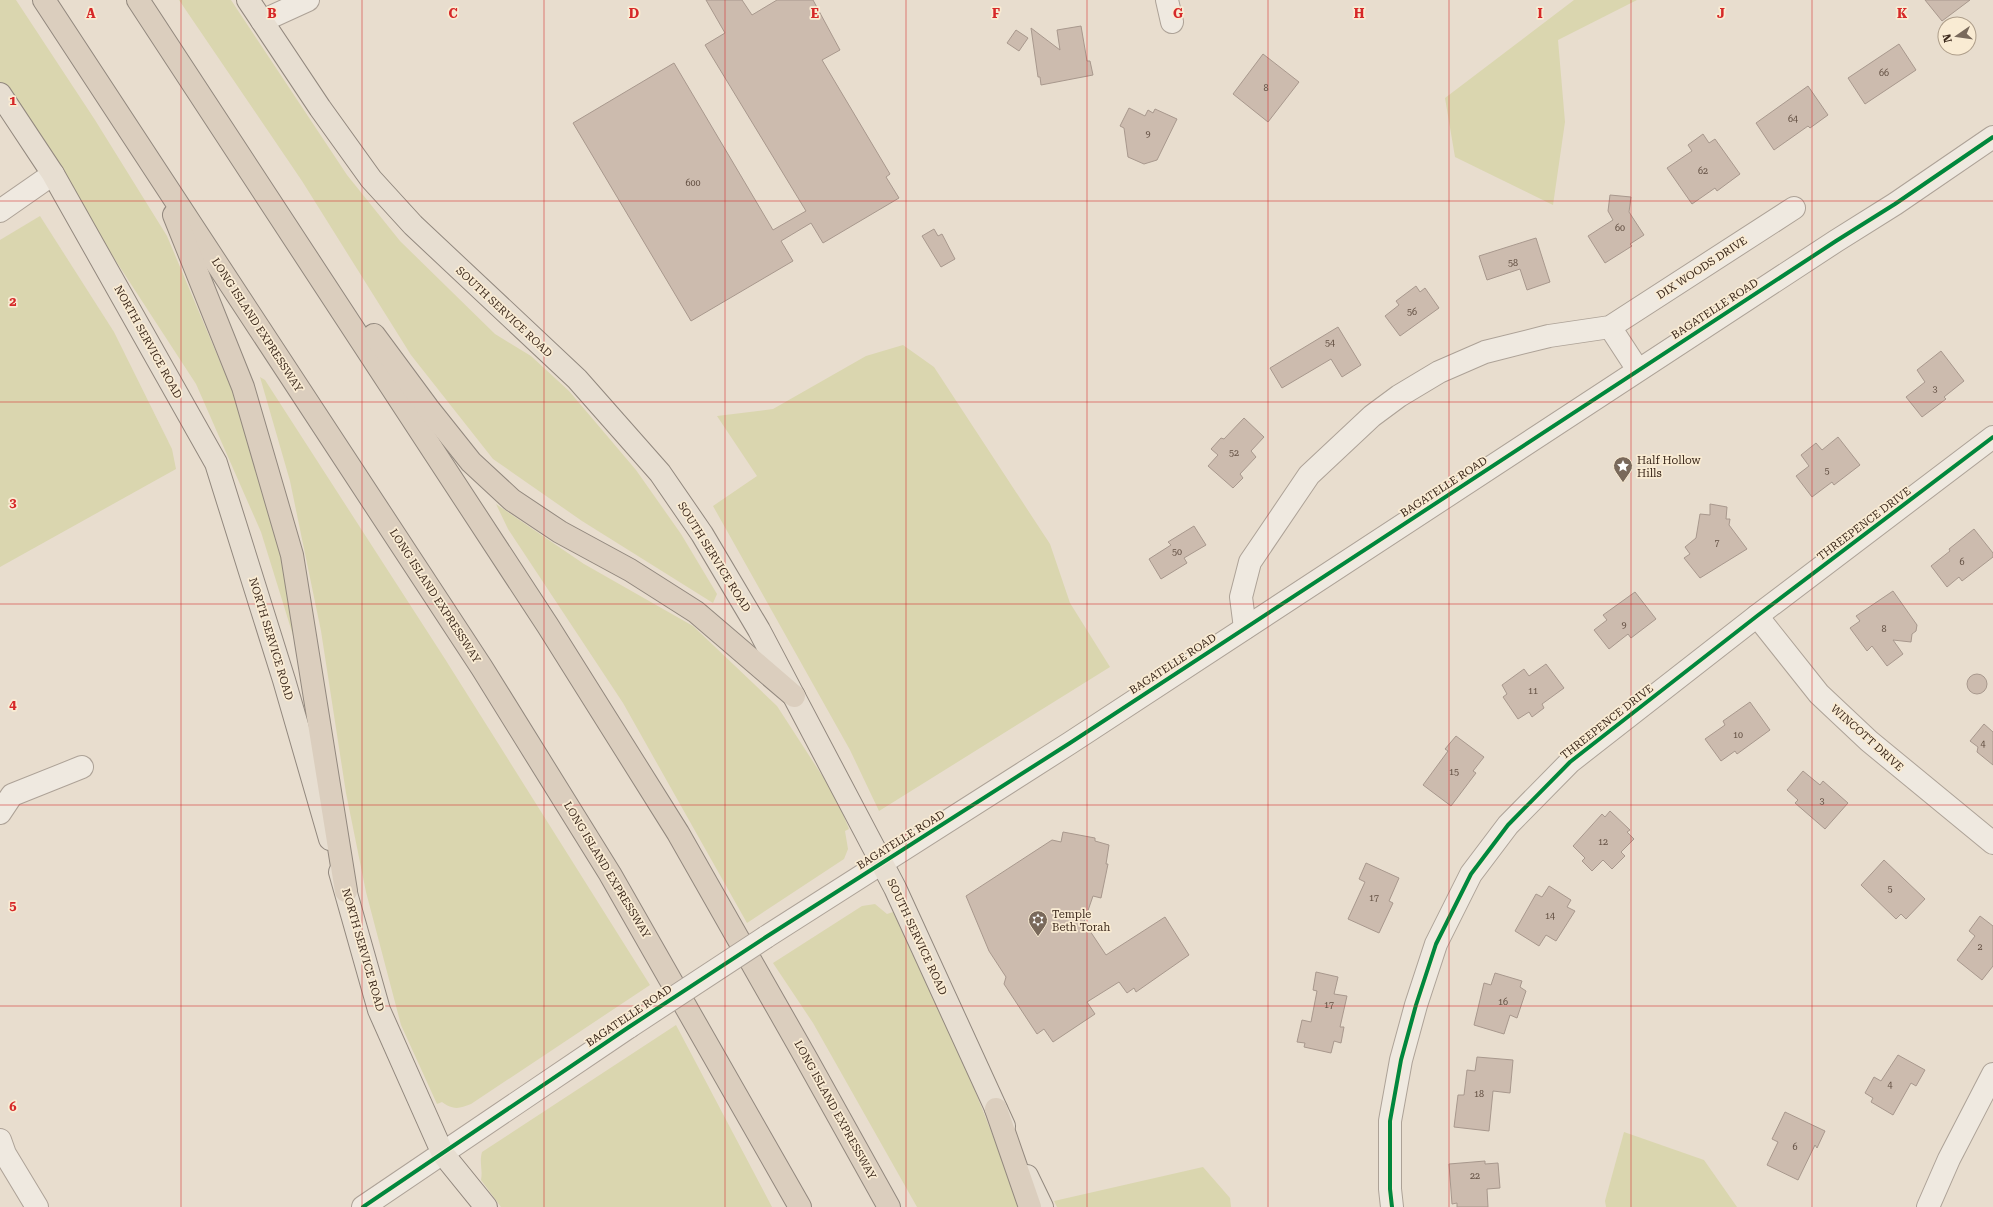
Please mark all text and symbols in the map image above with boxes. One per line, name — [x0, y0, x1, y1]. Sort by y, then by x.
text: A — [86, 6, 96, 21]
text: B — [267, 6, 277, 21]
text: C — [448, 6, 458, 21]
text: D — [629, 6, 639, 21]
text: E — [811, 6, 819, 21]
text: F — [992, 6, 1000, 21]
text: G — [1173, 6, 1183, 21]
text: H — [1354, 6, 1365, 21]
text: I — [1537, 6, 1543, 21]
text: J — [1717, 6, 1725, 21]
text: K — [1897, 6, 1908, 21]
north arrow — [1937, 16, 1977, 56]
text: N — [1940, 32, 1955, 44]
house number: 66 — [1879, 68, 1889, 78]
house number: 8 — [1263, 83, 1269, 93]
text: 1 — [9, 93, 17, 108]
house number: 64 — [1788, 114, 1798, 124]
house number: 9 — [1145, 129, 1151, 139]
house number: 62 — [1698, 166, 1708, 176]
house number: 600 — [685, 178, 701, 188]
house number: 60 — [1615, 223, 1625, 233]
street label: DIX WOODS DRIVE — [1654, 234, 1750, 302]
street label: LONG ISLAND EXPRESSWAY — [209, 256, 305, 395]
house number: 58 — [1508, 258, 1518, 268]
street label: SOUTH SERVICE ROAD — [453, 264, 555, 360]
street label: BAGATELLE ROAD — [1669, 276, 1761, 342]
street label: NORTH SERVICE ROAD — [111, 283, 185, 401]
text: 2 — [9, 294, 17, 309]
house number: 56 — [1407, 307, 1417, 317]
house number: 54 — [1325, 338, 1335, 348]
house number: 3 — [1932, 384, 1938, 394]
house number: 52 — [1229, 448, 1239, 458]
street label: BAGATELLE ROAD — [1398, 454, 1490, 520]
place label: Half Hollow Hills — [1637, 454, 1702, 480]
place icon: Half Hollow Hills — [1612, 455, 1634, 483]
house number: 5 — [1824, 466, 1830, 476]
street label: THREEPENCE DRIVE — [1815, 485, 1913, 563]
text: 3 — [9, 495, 17, 510]
street label: SOUTH SERVICE ROAD — [675, 500, 753, 614]
street label: LONG ISLAND EXPRESSWAY — [387, 527, 483, 666]
house number: 7 — [1714, 538, 1720, 548]
house number: 50 — [1172, 547, 1182, 557]
house number: 6 — [1959, 557, 1965, 567]
street label: NORTH SERVICE ROAD — [246, 576, 296, 702]
house number: 9 — [1621, 620, 1627, 630]
house number: 8 — [1881, 624, 1887, 634]
street label: BAGATELLE ROAD — [1127, 631, 1219, 697]
street label: THREEPENCE DRIVE — [1558, 682, 1656, 762]
house number: 11 — [1528, 686, 1538, 696]
text: 4 — [9, 697, 17, 712]
street label: WINCOTT DRIVE — [1828, 702, 1906, 774]
house number: 10 — [1733, 730, 1743, 740]
house number: 4 — [1980, 739, 1986, 749]
house number: 15 — [1449, 767, 1459, 777]
house number: 3 — [1819, 796, 1825, 806]
street label: LONG ISLAND EXPRESSWAY — [561, 799, 653, 941]
street label: BAGATELLE ROAD — [855, 808, 947, 872]
house number: 12 — [1598, 837, 1608, 847]
street label: SOUTH SERVICE ROAD — [884, 877, 950, 997]
house number: 5 — [1887, 884, 1893, 894]
street label: NORTH SERVICE ROAD — [339, 887, 387, 1013]
house number: 17 — [1369, 893, 1379, 903]
text: 5 — [9, 898, 17, 913]
place label: Temple Beth Torah — [1052, 908, 1110, 934]
synagogue icon: Temple Beth Torah — [1027, 909, 1049, 937]
house number: 14 — [1545, 911, 1555, 921]
house number: 2 — [1977, 942, 1983, 952]
street label: BAGATELLE ROAD — [584, 982, 674, 1050]
house number: 16 — [1498, 997, 1508, 1007]
house number: 17 — [1324, 1000, 1334, 1010]
street label: LONG ISLAND EXPRESSWAY — [791, 1038, 879, 1182]
house number: 4 — [1887, 1080, 1893, 1090]
house number: 18 — [1474, 1089, 1484, 1099]
text: 6 — [9, 1099, 17, 1114]
house number: 6 — [1792, 1142, 1798, 1152]
house number: 22 — [1470, 1171, 1480, 1181]

